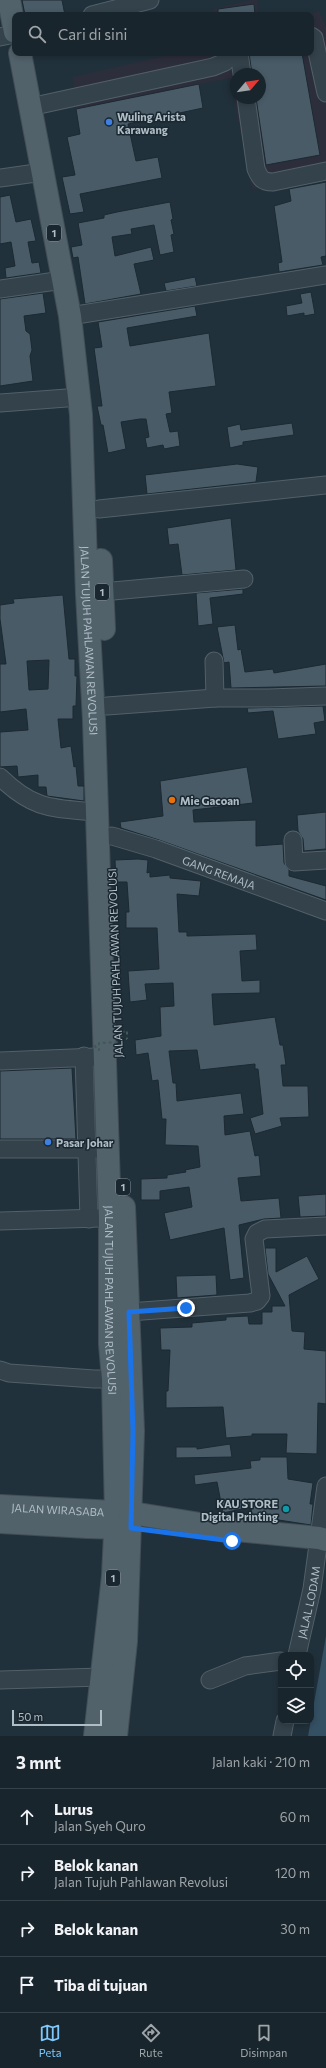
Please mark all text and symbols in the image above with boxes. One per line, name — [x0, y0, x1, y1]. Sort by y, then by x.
search box — [12, 12, 314, 56]
icon: search — [26, 23, 48, 45]
text: Cari di sini — [58, 25, 127, 43]
north arrow — [230, 68, 266, 104]
place label: Wuling Arista Karawang — [117, 110, 186, 136]
marker: Wuling Arista Karawang — [104, 117, 114, 127]
road number: 1 — [47, 225, 61, 241]
street label: JALAN TUJUH PAHLAWAN REVOLUSI — [78, 546, 101, 735]
road number: 1 — [95, 584, 109, 600]
place label: Mie Gacoan — [180, 794, 239, 807]
marker: Mie Gacoan — [167, 795, 177, 805]
street label: GANG REMAJA — [181, 853, 258, 891]
street label: JALAN TUJUH PAHLAWAN REVOLUSI — [105, 868, 126, 1058]
place label: Pasar Johar — [56, 1136, 114, 1150]
marker: Pasar Johar — [43, 1137, 53, 1147]
road number: 1 — [116, 1179, 130, 1195]
street label: JALAN TUJUH PAHLAWAN REVOLUSI — [102, 1205, 120, 1395]
route end — [177, 1299, 195, 1317]
place label: KAU STORE Digital Printing — [201, 1497, 278, 1523]
street label: JALAN WIRASABA — [11, 1500, 105, 1518]
marker: KAU STORE Digital Printing — [281, 1504, 291, 1514]
route start — [223, 1532, 241, 1550]
street label: JALAL LODAM — [294, 1565, 322, 1640]
road number: 1 — [106, 1570, 120, 1586]
map controls — [278, 1652, 314, 1724]
button: locate — [278, 1652, 314, 1688]
button: layers — [278, 1688, 314, 1724]
scale bar — [12, 1708, 102, 1727]
text: 50 m — [18, 1710, 43, 1723]
text: 3 mnt — [16, 1752, 61, 1773]
text: Jalan kaki · 210 m — [212, 1754, 310, 1770]
text: Lurus — [54, 1800, 93, 1818]
icon: ahead — [16, 1806, 38, 1828]
text: 60 m — [280, 1809, 310, 1825]
text: Jalan Syeh Quro — [54, 1818, 146, 1834]
text: Belok kanan — [54, 1856, 138, 1874]
icon: right — [16, 1862, 38, 1884]
text: 120 m — [275, 1865, 310, 1881]
text: Jalan Tujuh Pahlawan Revolusi — [54, 1874, 228, 1890]
icon: right — [16, 1918, 38, 1940]
text: Belok kanan — [54, 1920, 138, 1938]
text: 30 m — [280, 1921, 310, 1937]
icon: arrive — [16, 1974, 38, 1996]
text: Tiba di tujuan — [54, 1976, 148, 1994]
tab: Peta — [39, 2022, 61, 2059]
tab: Rute — [139, 2022, 163, 2059]
tab: Disimpan — [240, 2022, 287, 2059]

